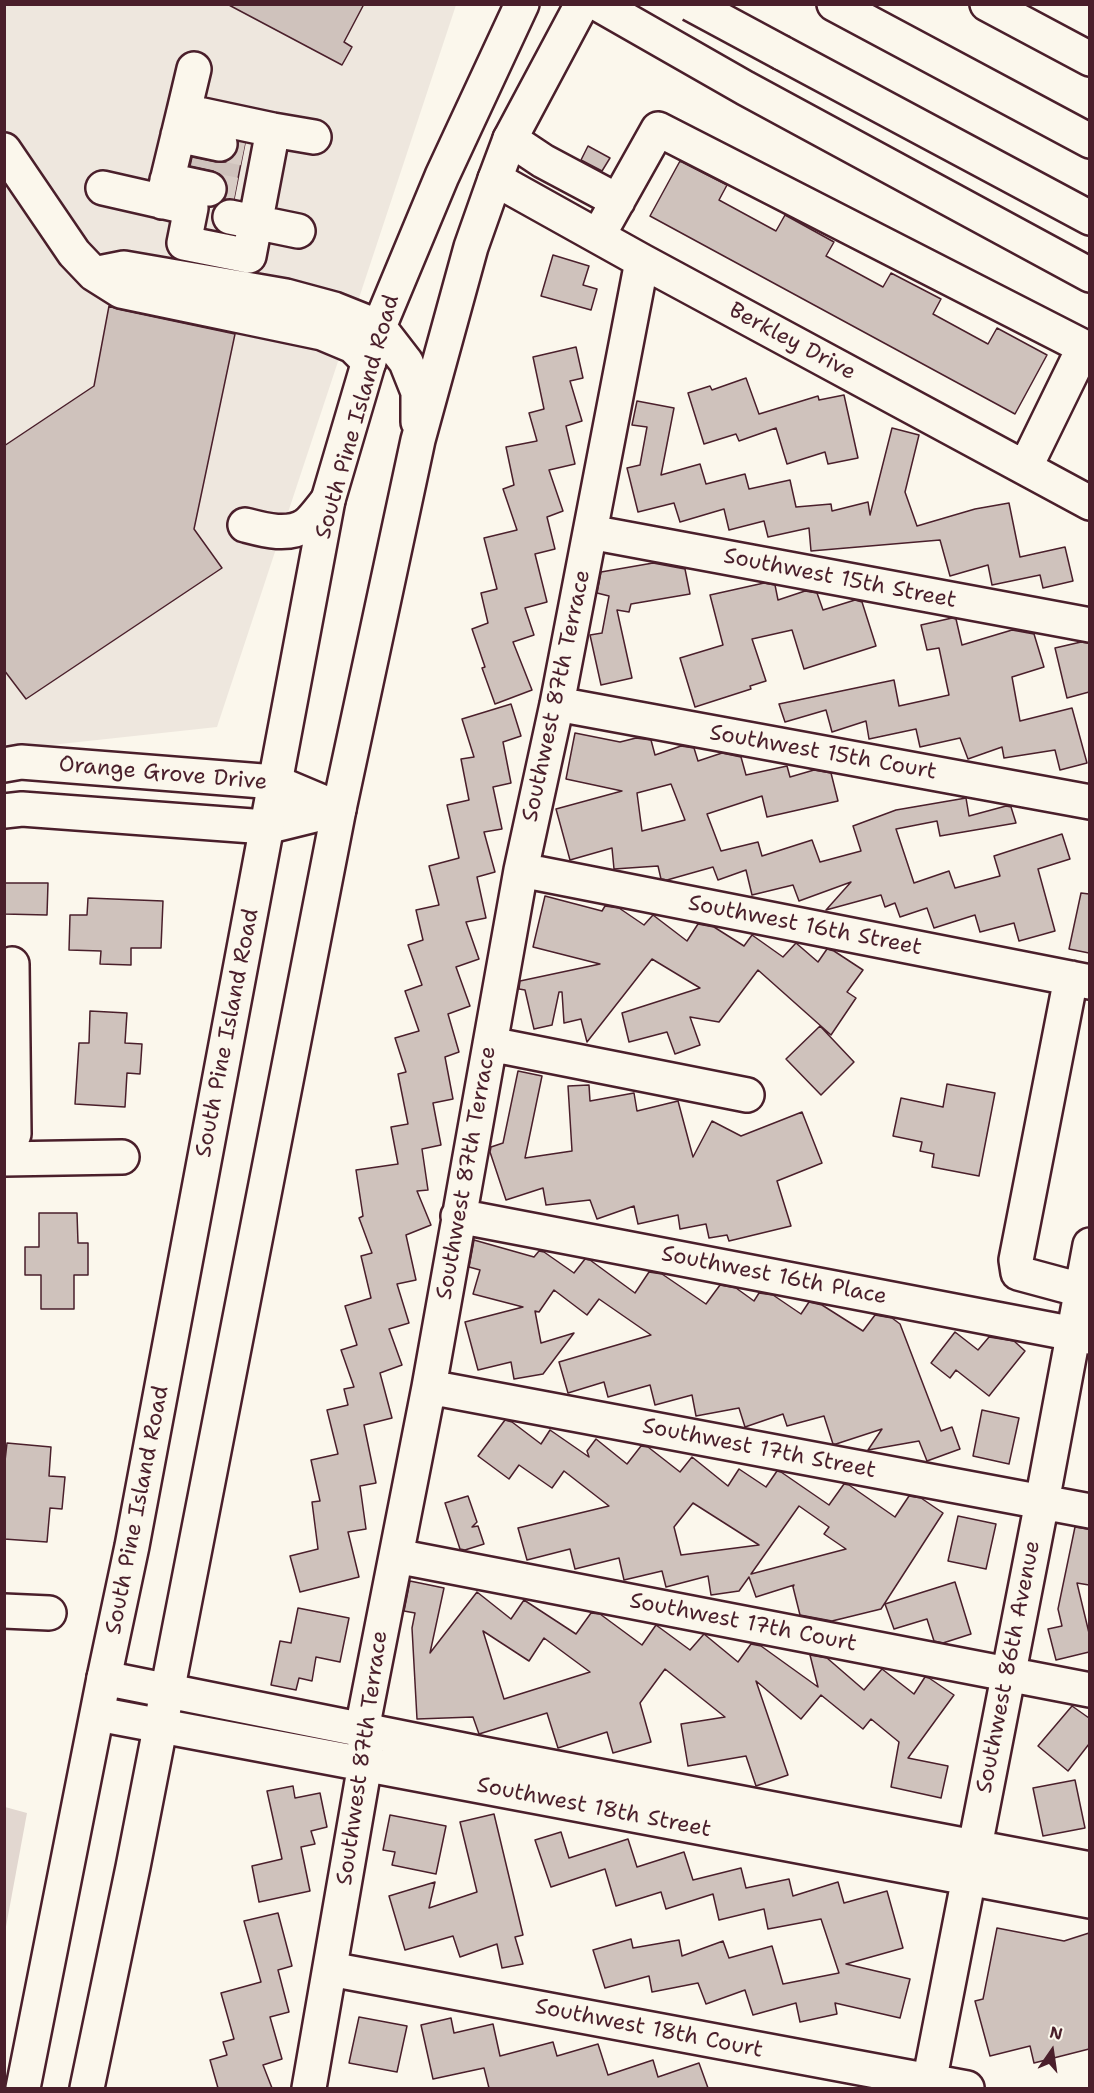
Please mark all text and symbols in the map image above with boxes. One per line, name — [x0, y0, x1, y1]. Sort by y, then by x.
street label: South Pine Island Road — [310, 292, 406, 542]
street label: Berkley Drive — [724, 298, 860, 386]
street label: Southwest 15th Street — [721, 543, 959, 615]
street label: Southwest 87th Terrace — [517, 568, 597, 824]
street label: Southwest 15th Court — [707, 720, 939, 786]
street label: Orange Grove Drive — [58, 752, 268, 796]
street label: Southwest 16th Street — [686, 890, 924, 962]
street label: South Pine Island Road — [191, 906, 265, 1160]
street label: Southwest 87th Terrace — [432, 1044, 502, 1302]
street label: Southwest 16th Place — [659, 1241, 889, 1311]
street label: South Pine Island Road — [101, 1383, 175, 1637]
street label: Southwest 17th Street — [640, 1413, 878, 1485]
street label: Southwest 86th Avenue — [972, 1538, 1046, 1796]
street label: Southwest 17th Court — [627, 1588, 859, 1658]
street label: Southwest 87th Terrace — [332, 1629, 394, 1887]
street label: Southwest 18th Street — [475, 1772, 713, 1844]
street label: Southwest 18th Court — [533, 1994, 765, 2064]
north arrow — [1022, 2021, 1082, 2081]
text: N — [1048, 2021, 1065, 2045]

